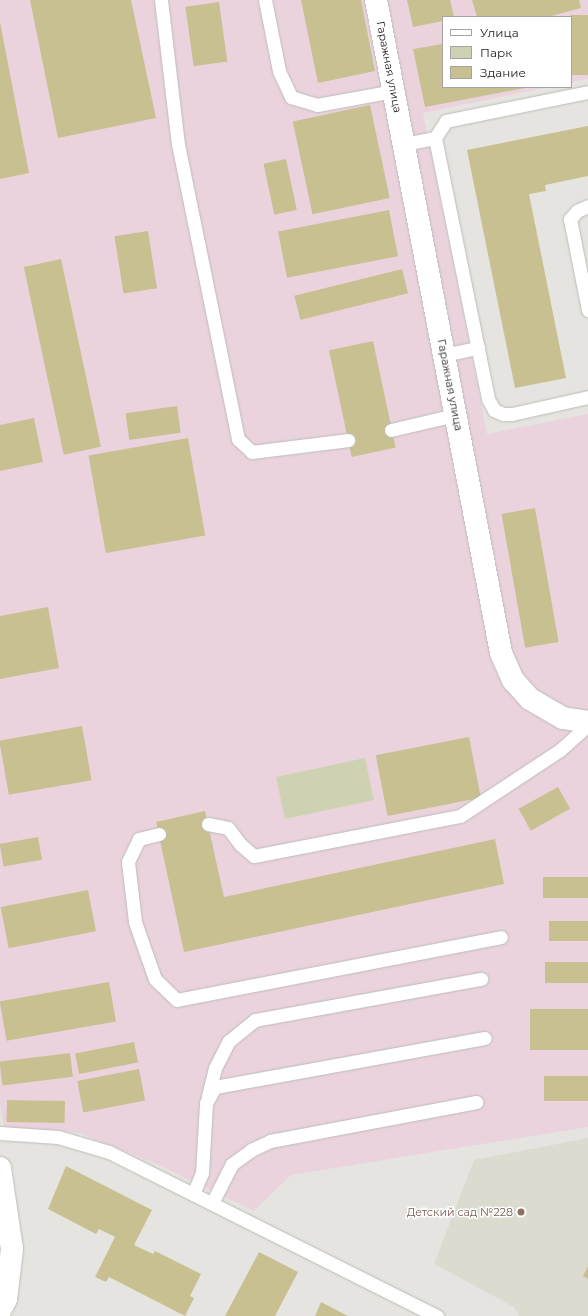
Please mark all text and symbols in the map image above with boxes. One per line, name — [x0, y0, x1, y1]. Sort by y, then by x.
legend — [442, 16, 572, 88]
street label: Гаражная улица — [374, 20, 404, 114]
text: Улица — [480, 25, 519, 40]
text: Парк — [480, 45, 512, 60]
text: Здание — [480, 65, 526, 80]
street label: Гаражная улица — [435, 338, 465, 432]
place label: Детский сад №228 — [407, 1205, 513, 1219]
marker: Детский сад №228 — [516, 1207, 526, 1217]

